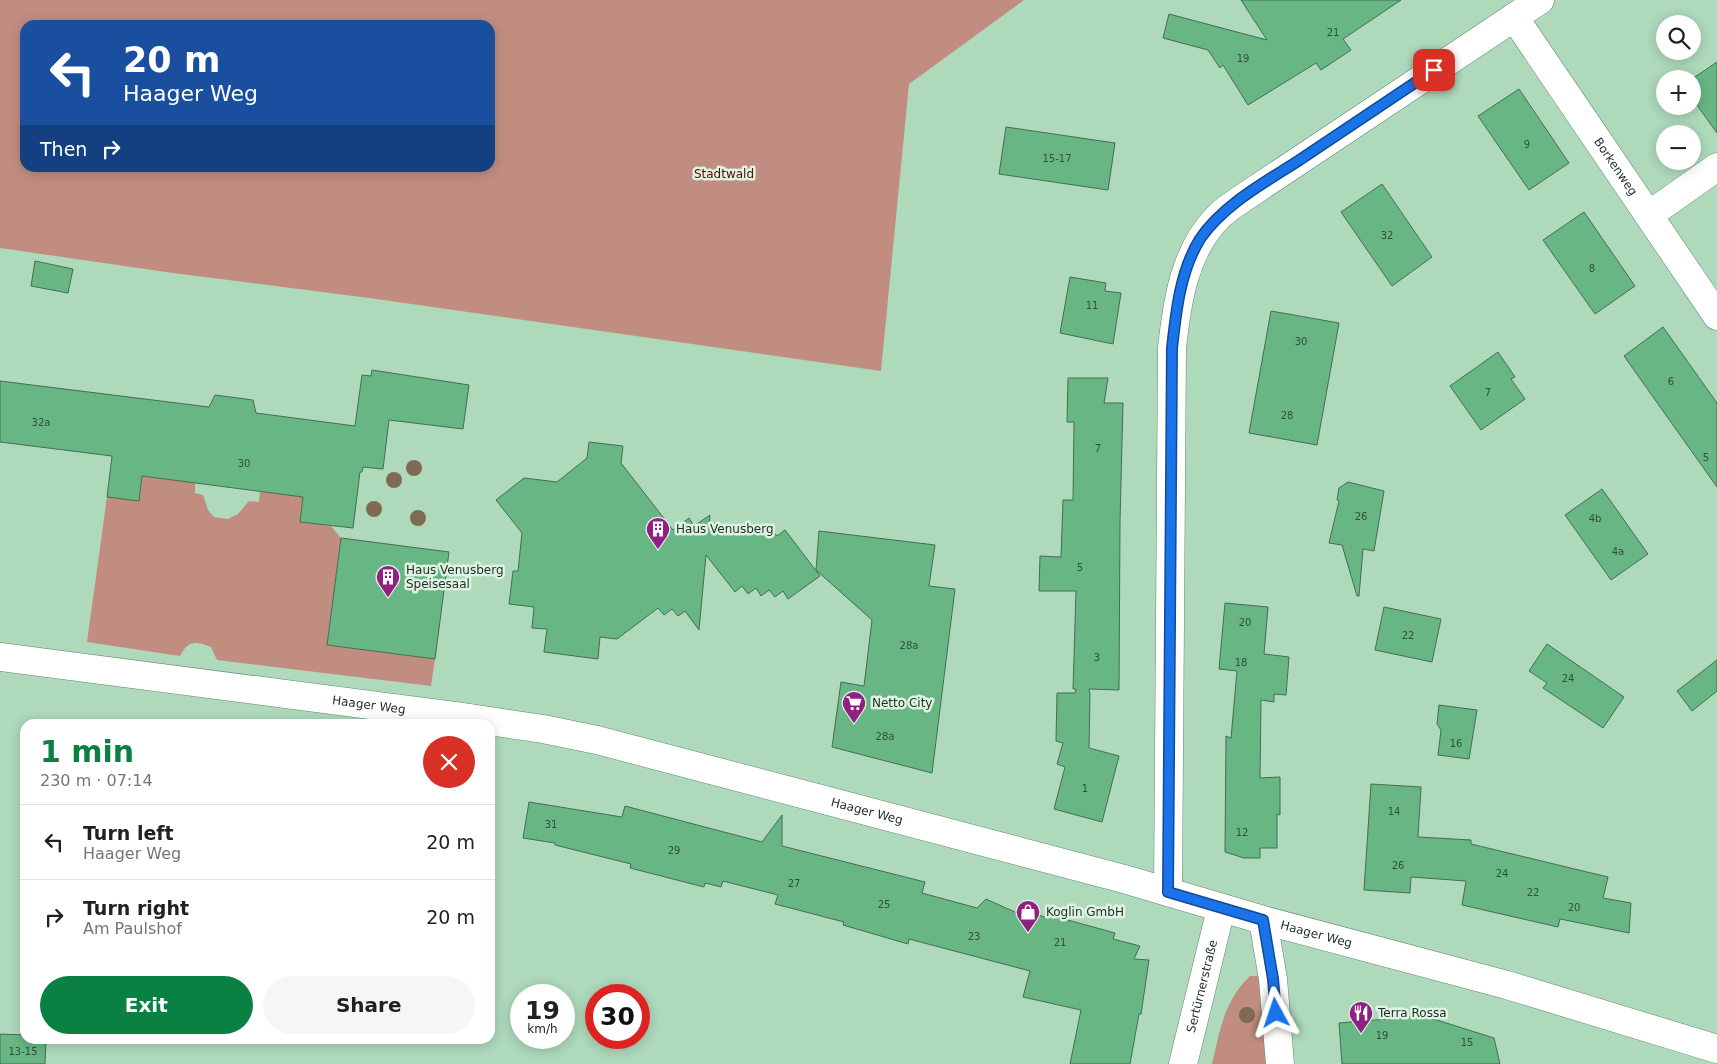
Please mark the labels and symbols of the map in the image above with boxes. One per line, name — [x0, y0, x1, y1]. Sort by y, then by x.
house number: 21 — [1327, 27, 1339, 38]
pin — [1413, 49, 1455, 91]
house number: 19 — [1237, 53, 1249, 64]
street label: Borkenweg — [1591, 135, 1640, 198]
house number: 9 — [1524, 139, 1530, 150]
house number: 15-17 — [1042, 153, 1072, 164]
park label: Stadtwald — [694, 167, 754, 181]
house number: 32 — [1381, 230, 1393, 241]
house number: 8 — [1589, 263, 1595, 274]
house number: 11 — [1086, 300, 1098, 311]
house number: 30 — [1295, 336, 1307, 347]
house number: 6 — [1668, 376, 1674, 387]
house number: 7 — [1485, 387, 1491, 398]
house number: 28 — [1281, 410, 1293, 421]
house number: 32a — [32, 417, 50, 428]
house number: 7 — [1095, 443, 1101, 454]
house number: 5 — [1703, 452, 1709, 463]
house number: 30 — [238, 458, 250, 469]
house number: 26 — [1355, 511, 1367, 522]
house number: 4b — [1589, 513, 1601, 524]
building icon: Haus Venusberg — [645, 516, 671, 550]
place label: Haus Venusberg — [676, 522, 774, 536]
house number: 4a — [1612, 546, 1624, 557]
house number: 5 — [1077, 562, 1083, 573]
place label: Haus Venusberg Speisesaal — [406, 563, 504, 591]
building icon: Haus Venusberg Speisesaal — [375, 564, 401, 598]
house number: 20 — [1239, 617, 1251, 628]
house number: 22 — [1402, 630, 1414, 641]
house number: 28a — [900, 640, 918, 651]
house number: 3 — [1094, 652, 1100, 663]
house number: 18 — [1235, 657, 1247, 668]
house number: 24 — [1562, 673, 1574, 684]
supermarket icon: Netto City — [841, 690, 867, 724]
street label: Haager Weg — [331, 693, 406, 717]
place label: Netto City — [872, 696, 932, 710]
house number: 28a — [876, 731, 894, 742]
house number: 16 — [1450, 738, 1462, 749]
house number: 1 — [1082, 783, 1088, 794]
street label: Haager Weg — [829, 795, 904, 827]
house number: 14 — [1388, 806, 1400, 817]
house number: 31 — [545, 819, 557, 830]
house number: 12 — [1236, 827, 1248, 838]
house number: 29 — [668, 845, 680, 856]
house number: 26 — [1392, 860, 1404, 871]
house number: 24 — [1496, 868, 1508, 879]
house number: 27 — [788, 878, 800, 889]
house number: 22 — [1527, 887, 1539, 898]
house number: 25 — [878, 899, 890, 910]
shop icon: Koglin GmbH — [1015, 899, 1041, 933]
house number: 20 — [1568, 902, 1580, 913]
place label: Koglin GmbH — [1046, 905, 1124, 919]
street label: Haager Weg — [1279, 918, 1354, 950]
house number: 23 — [968, 931, 980, 942]
house number: 21 — [1054, 937, 1066, 948]
street label: Sertürnerstraße — [1184, 938, 1220, 1034]
speed limit sign: 30 — [585, 984, 650, 1049]
position arrow — [1249, 986, 1301, 1038]
restaurant icon: Terra Rossa — [1348, 1000, 1374, 1034]
place label: Terra Rossa — [1377, 1006, 1447, 1020]
house number: 19 — [1376, 1030, 1388, 1041]
house number: 15 — [1461, 1037, 1473, 1048]
house number: 13-15 — [8, 1046, 38, 1057]

